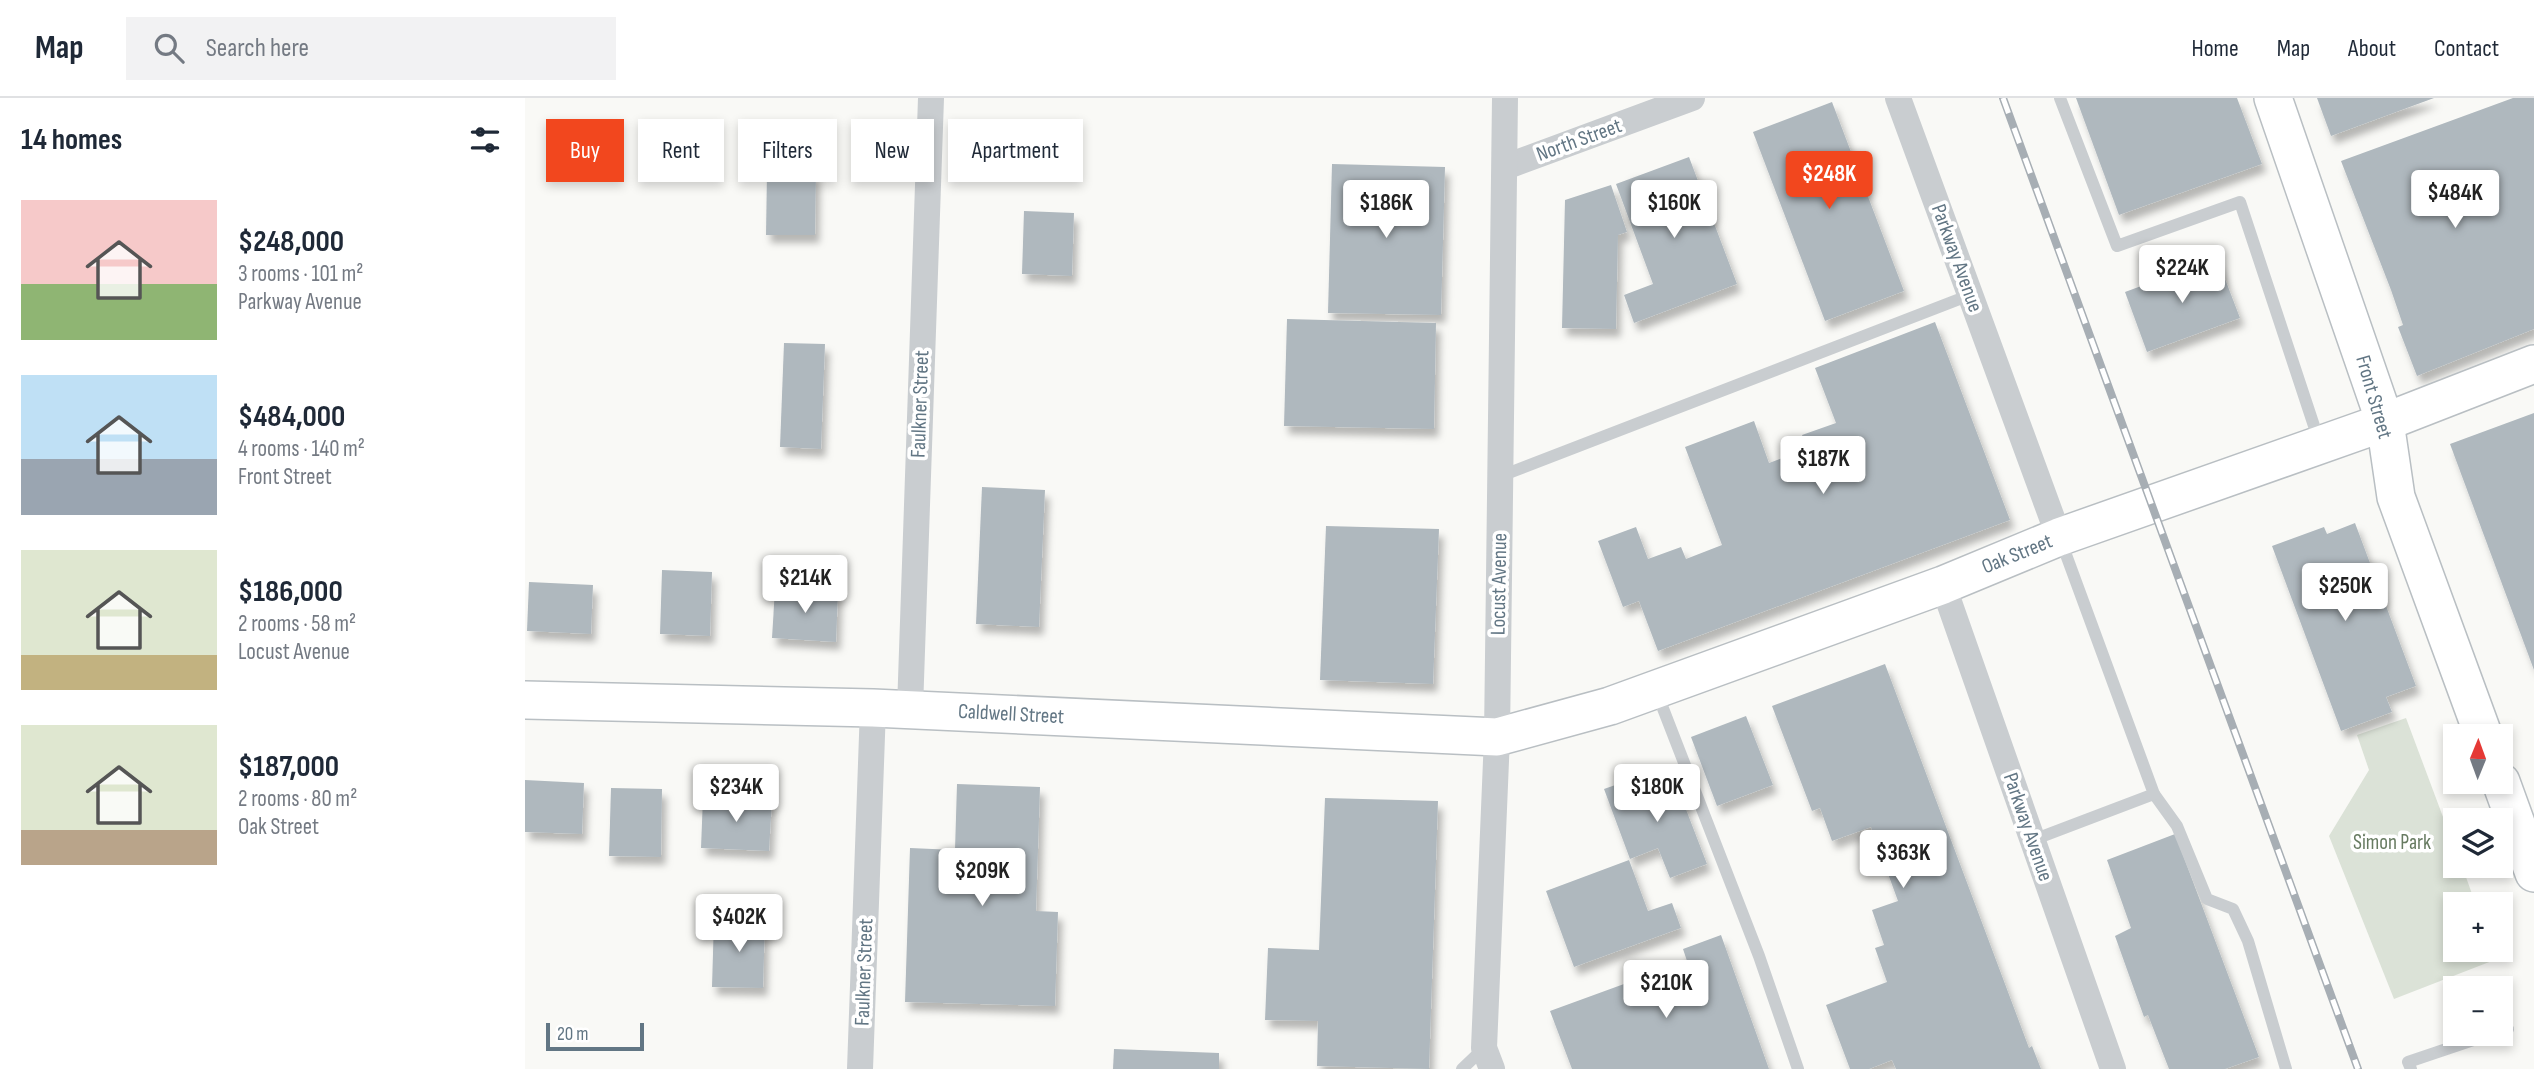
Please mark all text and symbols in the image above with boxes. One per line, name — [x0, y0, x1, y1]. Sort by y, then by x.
search box — [126, 17, 616, 80]
text: Map — [35, 28, 84, 68]
icon: search — [150, 29, 188, 67]
text: Search here — [206, 33, 309, 64]
text: Home — [2191, 34, 2239, 63]
text: Map — [2277, 34, 2310, 63]
text: About — [2348, 34, 2396, 63]
text: Contact — [2434, 34, 2499, 63]
street label: North Street — [1533, 113, 1625, 167]
chip: Buy — [546, 119, 624, 182]
chip: Rent — [638, 119, 724, 182]
chip: Filters — [738, 119, 837, 182]
chip: New — [851, 119, 934, 182]
chip: Apartment — [948, 119, 1083, 182]
icon: filters — [466, 121, 504, 159]
text: 14 homes — [21, 122, 122, 158]
pin: $248K — [1780, 152, 1878, 211]
text: $248K — [1802, 160, 1856, 188]
pin: $484K — [2406, 170, 2504, 230]
text: $484K — [2427, 179, 2483, 207]
pin: $186K — [1337, 180, 1435, 240]
pin: $160K — [1625, 180, 1723, 240]
text: $186K — [1359, 189, 1413, 217]
text: $160K — [1647, 189, 1701, 217]
street label: Parkway Avenue — [1926, 201, 1988, 315]
text: $248,000 — [238, 224, 344, 260]
icon: home — [77, 228, 161, 312]
pin: $224K — [2133, 246, 2231, 305]
text: $224K — [2155, 254, 2209, 282]
text: 3 rooms · 101 m² — [238, 260, 363, 288]
text: Parkway Avenue — [238, 288, 362, 316]
street label: Faulkner Street — [906, 350, 934, 458]
street label: Front Street — [2350, 352, 2398, 442]
text: $484,000 — [238, 399, 345, 435]
icon: home — [77, 403, 161, 487]
text: 4 rooms · 140 m² — [238, 435, 365, 463]
pin: $187K — [1774, 436, 1872, 496]
text: $187K — [1796, 445, 1850, 473]
text: Front Street — [238, 463, 332, 491]
street label: Oak Street — [1978, 529, 2056, 579]
street label: Locust Avenue — [1486, 533, 1512, 635]
pin: $214K — [756, 556, 854, 615]
text: $214K — [778, 564, 832, 592]
pin: $250K — [2296, 564, 2394, 623]
text: $250K — [2318, 572, 2372, 600]
text: $186,000 — [238, 574, 343, 610]
icon: home — [77, 578, 161, 662]
text: 2 rooms · 58 m² — [238, 610, 356, 638]
text: Locust Avenue — [238, 638, 350, 666]
street label: Caldwell Street — [957, 699, 1065, 729]
north arrow — [2443, 724, 2513, 794]
map controls — [2443, 724, 2513, 1046]
text: $187,000 — [238, 749, 339, 785]
icon: home — [77, 753, 161, 837]
pin: $234K — [687, 764, 785, 824]
pin: $180K — [1608, 764, 1706, 824]
street label: Parkway Avenue — [1998, 770, 2058, 884]
text: $234K — [709, 773, 763, 801]
text: $180K — [1630, 773, 1684, 801]
text: 2 rooms · 80 m² — [238, 785, 357, 813]
button: layers — [2443, 808, 2513, 878]
text: Oak Street — [238, 813, 319, 841]
pin: $363K — [1854, 830, 1952, 890]
park label: Simon Park — [2353, 830, 2431, 855]
text: $363K — [1876, 839, 1930, 867]
pin: $209K — [933, 848, 1031, 908]
text: $209K — [954, 857, 1010, 885]
button: + — [2443, 892, 2513, 962]
pin: $402K — [690, 894, 788, 954]
text: $402K — [712, 903, 766, 931]
street label: Faulkner Street — [850, 918, 878, 1026]
pin: $210K — [1617, 960, 1715, 1020]
text: $210K — [1639, 969, 1693, 997]
button: − — [2443, 976, 2513, 1046]
scale bar — [546, 1020, 644, 1052]
text: 20 m — [557, 1023, 589, 1046]

